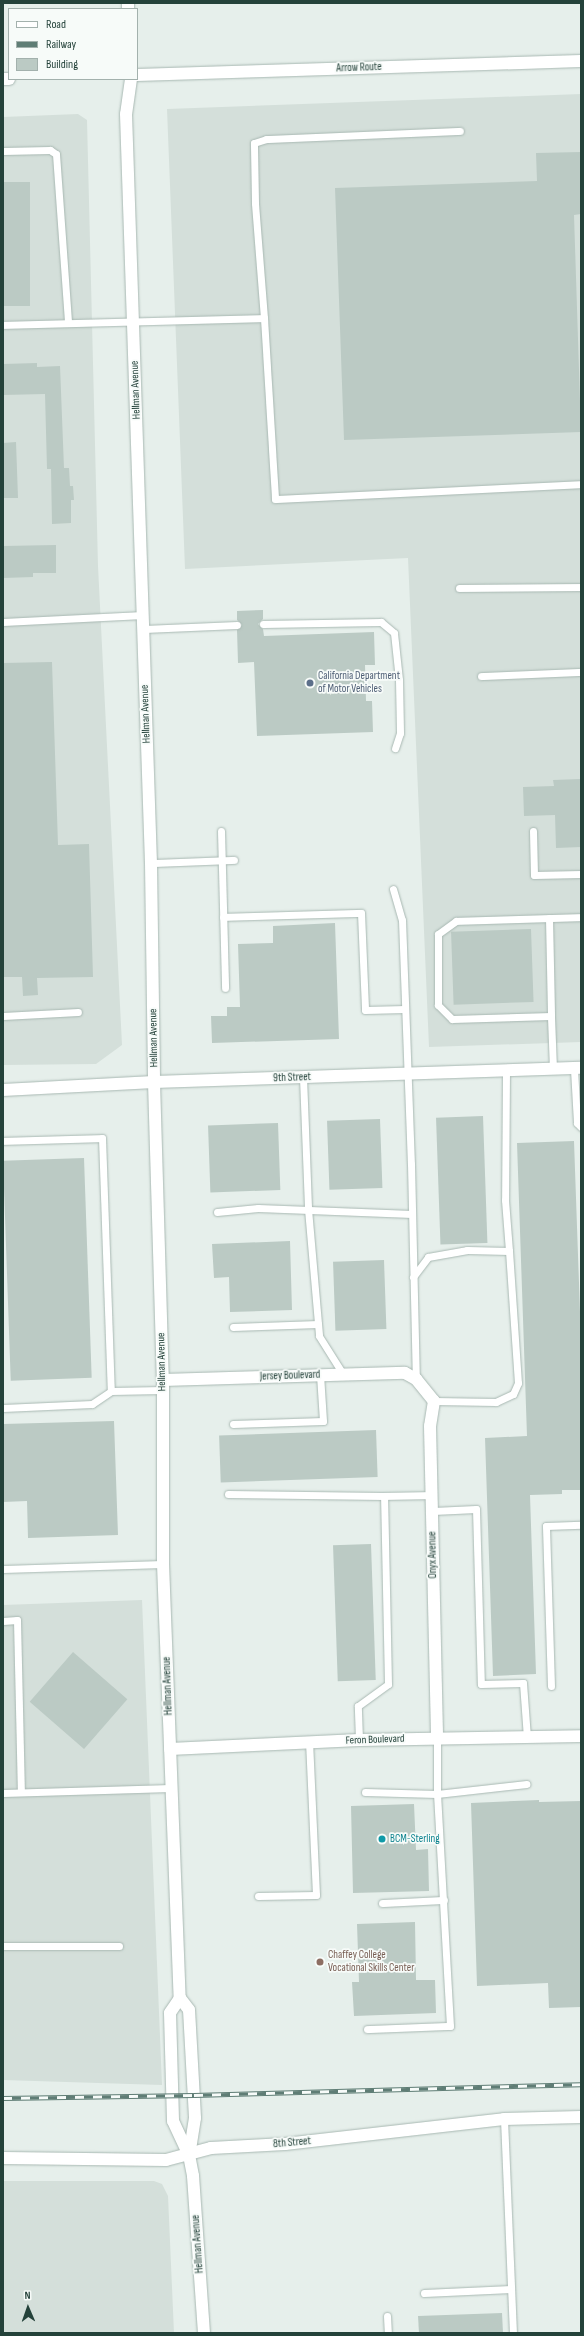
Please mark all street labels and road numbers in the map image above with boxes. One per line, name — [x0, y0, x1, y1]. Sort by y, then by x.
street label: Arrow Route — [336, 61, 382, 75]
street label: Hellman Avenue — [128, 360, 144, 420]
street label: Hellman Avenue — [138, 684, 154, 744]
street label: Hellman Avenue — [147, 1009, 161, 1067]
street label: 9th Street — [273, 1071, 311, 1085]
street label: Hellman Avenue — [155, 1333, 169, 1391]
street label: Jersey Boulevard — [260, 1368, 320, 1384]
street label: Onyx Avenue — [426, 1531, 440, 1579]
street label: Hellman Avenue — [160, 1656, 176, 1716]
street label: Feron Boulevard — [345, 1732, 405, 1748]
street label: 8th Street — [273, 2135, 311, 2151]
street label: Hellman Avenue — [189, 2214, 207, 2274]

